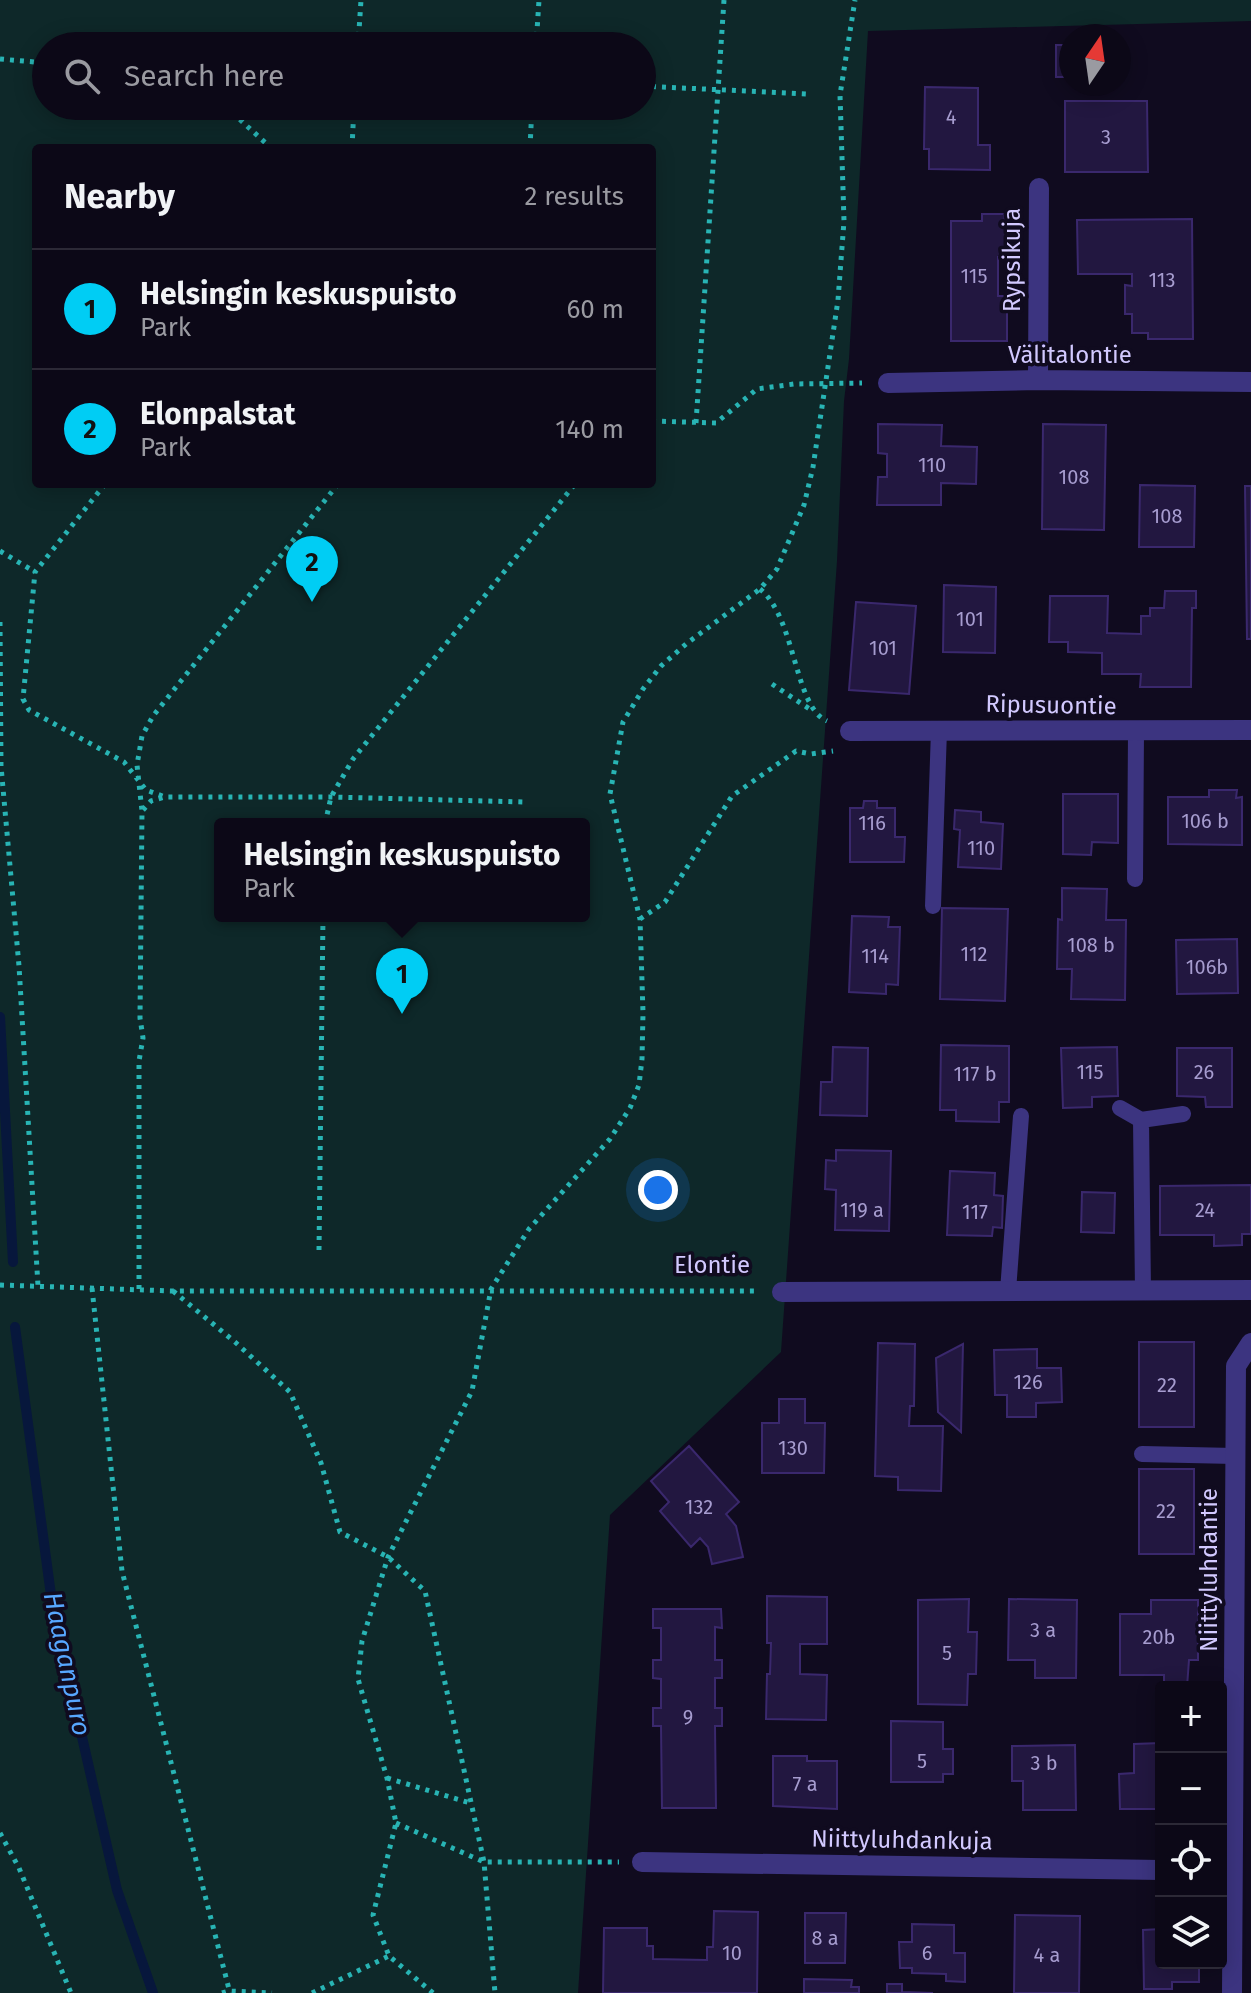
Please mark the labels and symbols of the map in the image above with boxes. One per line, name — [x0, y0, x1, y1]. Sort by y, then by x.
north arrow — [1059, 24, 1131, 96]
house number: 4 — [946, 105, 957, 129]
house number: 3 — [1101, 125, 1111, 149]
street label: Rypsikuja — [998, 208, 1026, 312]
house number: 115 — [960, 264, 988, 288]
house number: 113 — [1148, 268, 1176, 292]
street label: Välitalontie — [1008, 341, 1132, 369]
house number: 110 — [918, 453, 946, 477]
house number: 108 — [1059, 465, 1089, 489]
house number: 108 — [1152, 504, 1182, 528]
pin: 2 — [286, 536, 338, 602]
house number: 101 — [956, 607, 984, 631]
house number: 101 — [869, 636, 897, 660]
street label: Ripusuontie — [985, 690, 1117, 720]
house number: 106 b — [1181, 809, 1229, 833]
house number: 116 — [858, 811, 886, 835]
house number: 110 — [967, 836, 995, 860]
house number: 108 b — [1067, 933, 1115, 957]
house number: 112 — [961, 942, 987, 966]
house number: 114 — [861, 944, 889, 968]
pin: 1 — [376, 948, 428, 1014]
house number: 106b — [1186, 955, 1228, 979]
house number: 115 — [1076, 1060, 1104, 1084]
house number: 26 — [1194, 1060, 1214, 1084]
house number: 117 b — [953, 1062, 997, 1086]
your location — [638, 1170, 678, 1210]
house number: 119 a — [840, 1198, 884, 1222]
house number: 24 — [1195, 1198, 1215, 1222]
house number: 117 — [962, 1200, 988, 1224]
street label: Elontie — [674, 1251, 750, 1279]
house number: 126 — [1013, 1370, 1043, 1394]
house number: 22 — [1157, 1373, 1177, 1397]
house number: 130 — [778, 1436, 808, 1460]
street label: Niittyluhdantie — [1195, 1488, 1223, 1652]
house number: 132 — [685, 1495, 713, 1519]
house number: 22 — [1156, 1499, 1176, 1523]
water label: Haaganpuro — [37, 1589, 97, 1739]
house number: 3 a — [1030, 1618, 1056, 1642]
house number: 20b — [1143, 1625, 1175, 1649]
house number: 5 — [942, 1641, 952, 1665]
house number: 9 — [683, 1705, 693, 1729]
house number: 5 — [917, 1749, 927, 1773]
house number: 3 b — [1030, 1751, 1058, 1775]
house number: 7 a — [792, 1772, 818, 1796]
street label: Niittyluhdankuja — [811, 1824, 993, 1856]
house number: 8 a — [811, 1926, 839, 1950]
house number: 10 — [722, 1941, 742, 1965]
house number: 6 — [922, 1941, 932, 1965]
house number: 4 a — [1034, 1943, 1060, 1967]

